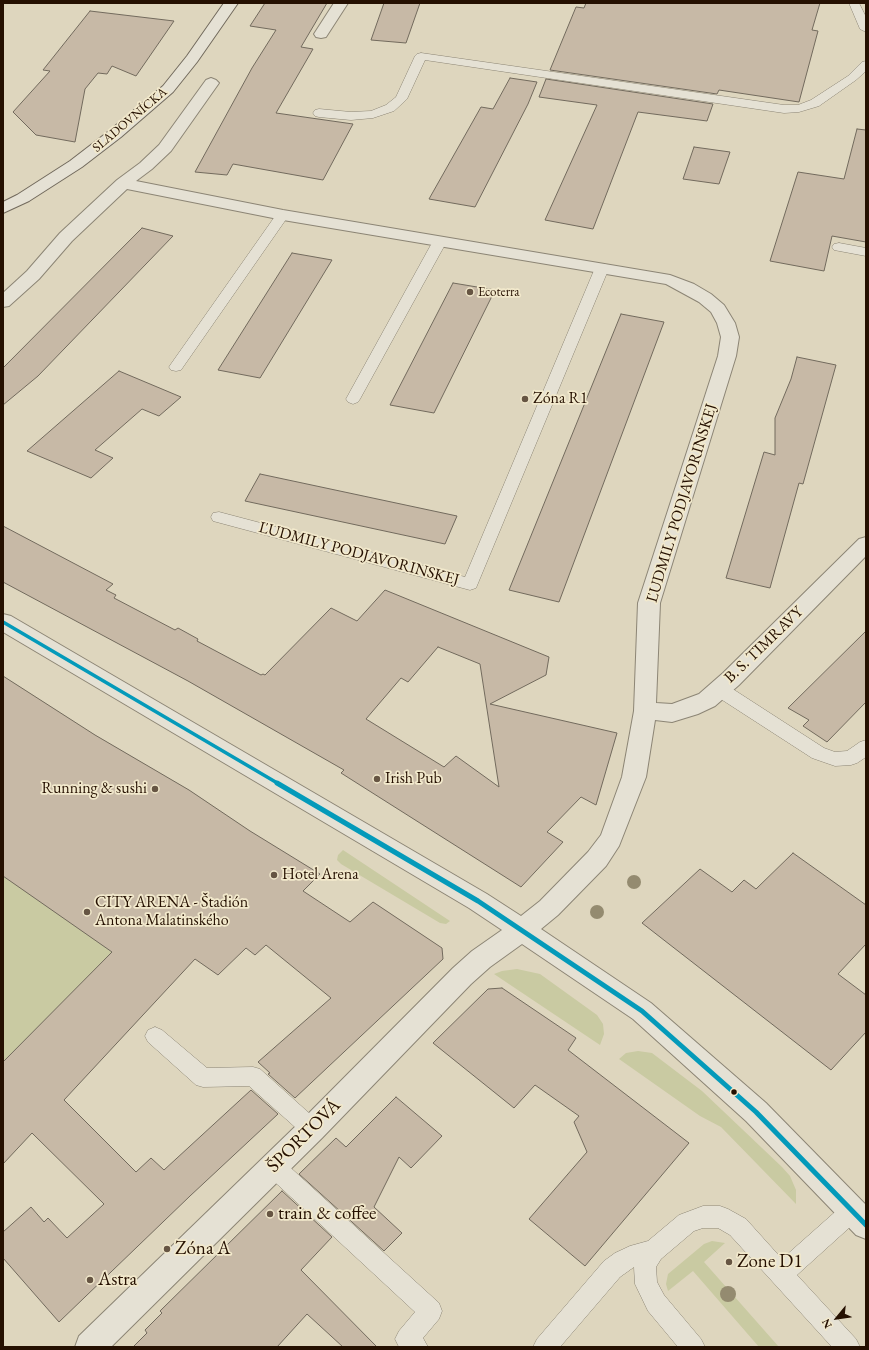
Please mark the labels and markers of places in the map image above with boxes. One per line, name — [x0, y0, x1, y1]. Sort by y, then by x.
place label: Ecoterra — [478, 284, 519, 300]
marker: Ecoterra — [465, 287, 475, 297]
place label: Zóna R1 — [533, 389, 588, 409]
marker: Zóna R1 — [520, 394, 530, 404]
place label: Irish Pub — [385, 769, 442, 789]
marker: Irish Pub — [372, 774, 382, 784]
place label: Running & sushi — [42, 779, 147, 799]
marker: Running & sushi — [150, 784, 160, 794]
place label: Hotel Arena — [282, 865, 359, 885]
marker: Hotel Arena — [269, 870, 279, 880]
place label: CITY ARENA - Štadión Antona Malatinského — [95, 893, 248, 931]
marker: CITY ARENA - Štadión Antona Malatinského — [82, 907, 92, 917]
unlabelled marker — [729, 1087, 739, 1097]
place label: train & coffee — [278, 1203, 376, 1225]
marker: train & coffee — [265, 1209, 275, 1219]
place label: Zóna A — [175, 1238, 230, 1260]
marker: Zóna A — [162, 1244, 172, 1254]
place label: Zone D1 — [737, 1251, 803, 1273]
marker: Zone D1 — [724, 1257, 734, 1267]
place label: Astra — [98, 1269, 137, 1291]
marker: Astra — [85, 1275, 95, 1285]

